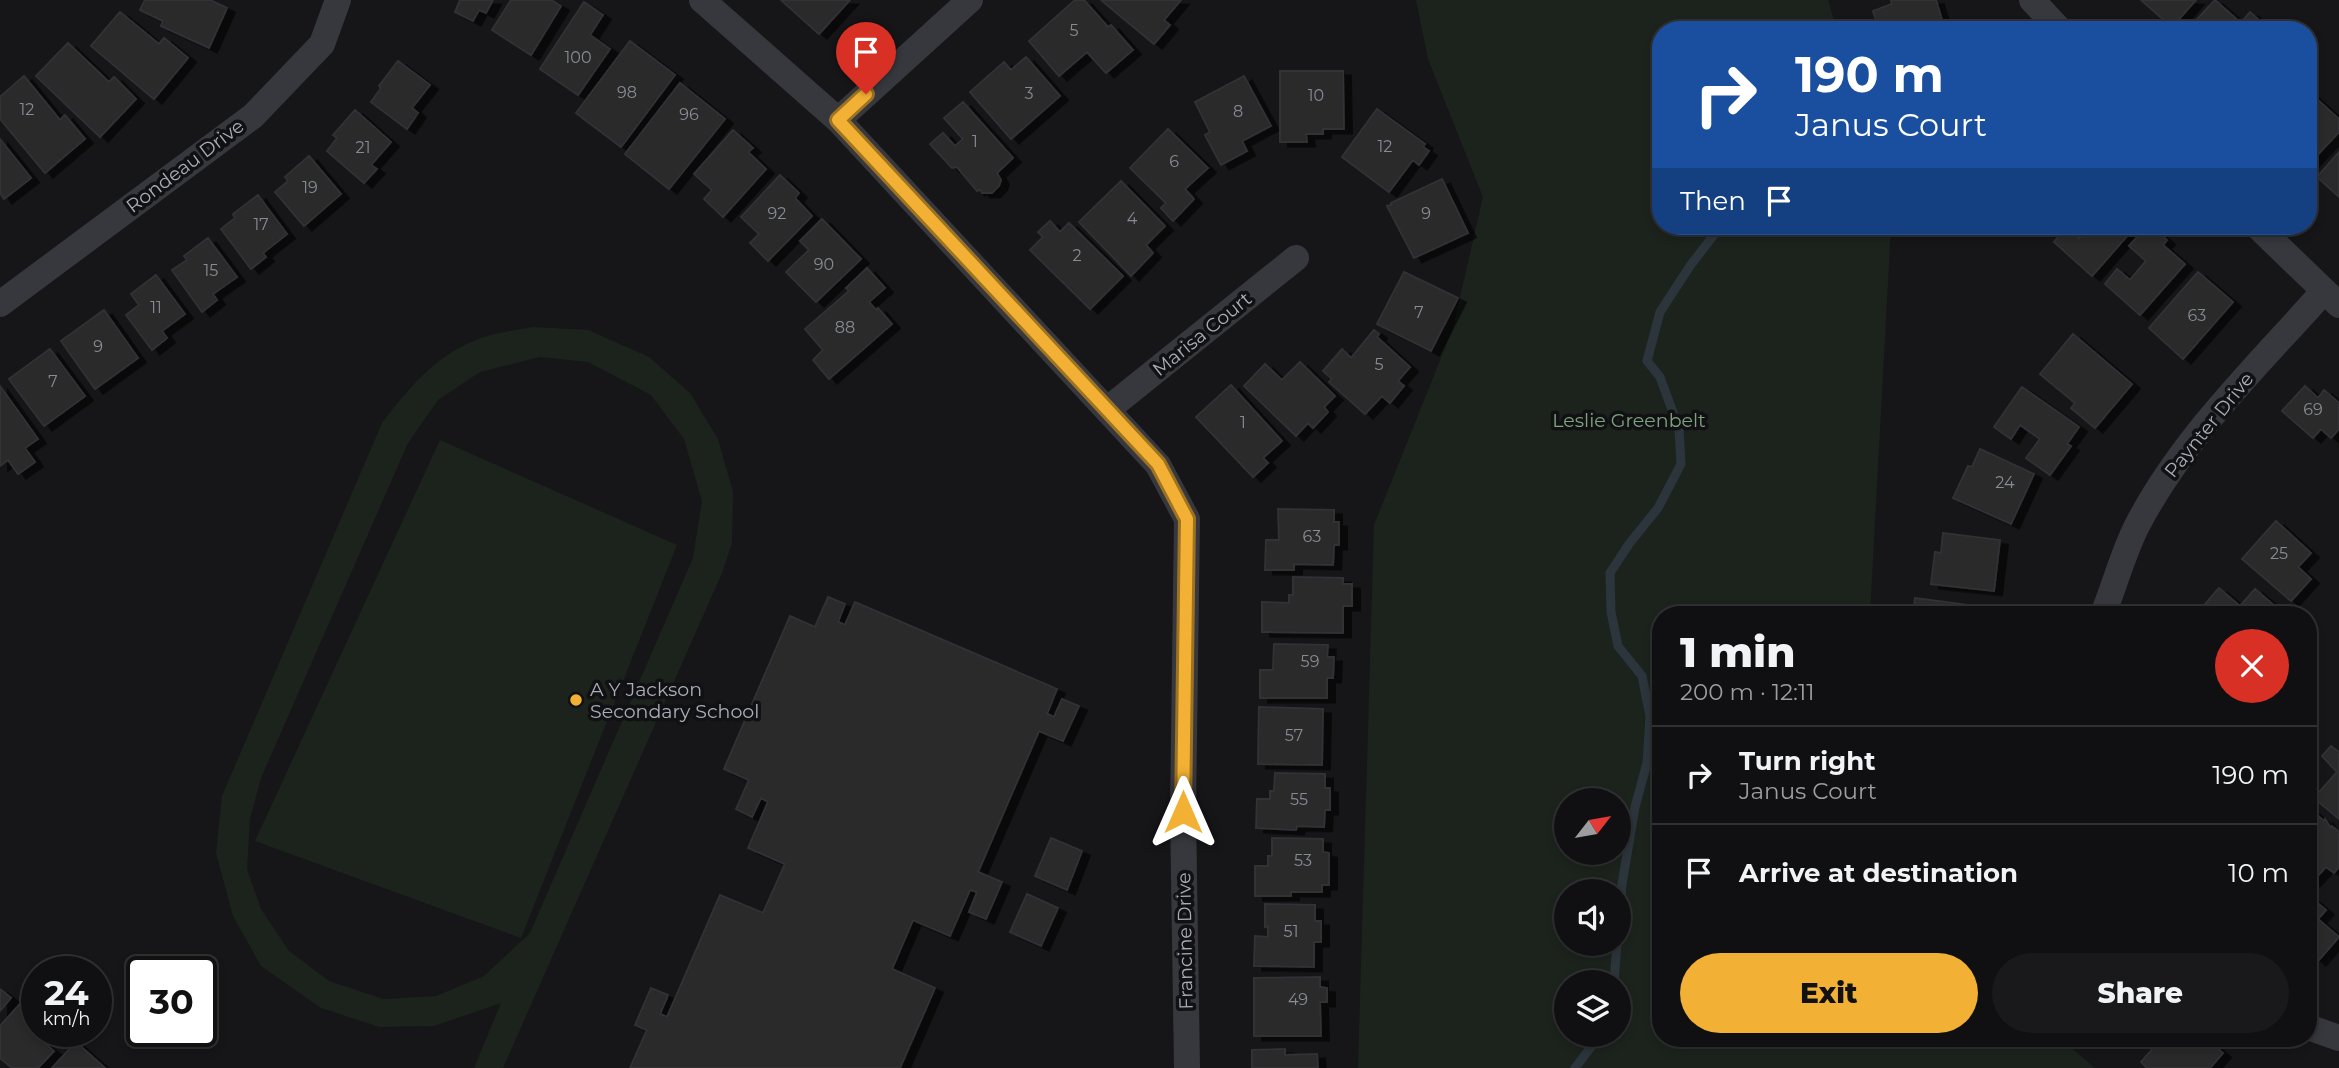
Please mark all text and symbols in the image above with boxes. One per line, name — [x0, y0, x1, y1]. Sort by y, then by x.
house number: 5 — [1069, 21, 1079, 40]
pin — [836, 22, 896, 94]
icon: arrive — [847, 33, 885, 71]
text: 190 m — [1795, 45, 1944, 104]
house number: 100 — [565, 48, 591, 67]
icon: right — [1680, 49, 1771, 140]
house number: 98 — [617, 83, 637, 102]
house number: 3 — [1024, 84, 1034, 103]
house number: 10 — [1308, 86, 1324, 105]
house number: 12 — [20, 100, 34, 119]
house number: 8 — [1233, 102, 1243, 121]
house number: 96 — [679, 105, 699, 124]
text: Janus Court — [1795, 105, 1987, 144]
street label: Rondeau Drive — [122, 114, 248, 218]
house number: 1 — [972, 132, 978, 151]
house number: 12 — [1378, 137, 1392, 156]
house number: 21 — [356, 138, 370, 157]
house number: 6 — [1169, 152, 1179, 171]
house number: 19 — [302, 178, 318, 197]
icon: arrive — [1760, 182, 1798, 220]
text: Then — [1680, 185, 1746, 217]
house number: 92 — [768, 204, 786, 223]
house number: 9 — [1421, 204, 1431, 223]
house number: 4 — [1127, 209, 1138, 228]
house number: 17 — [253, 215, 269, 234]
house number: 2 — [1072, 246, 1082, 265]
house number: 90 — [814, 255, 834, 274]
house number: 15 — [204, 261, 218, 280]
street label: Marisa Court — [1148, 287, 1256, 381]
house number: 11 — [150, 298, 162, 317]
house number: 7 — [1414, 303, 1424, 322]
house number: 63 — [2188, 306, 2206, 325]
house number: 88 — [835, 318, 855, 337]
house number: 9 — [93, 337, 103, 356]
house number: 5 — [1374, 355, 1384, 374]
street label: Paynter Drive — [2160, 368, 2258, 482]
house number: 7 — [48, 372, 58, 391]
house number: 69 — [2303, 400, 2323, 419]
park label: Leslie Greenbelt — [1552, 409, 1706, 432]
house number: 1 — [1240, 413, 1246, 432]
house number: 24 — [1995, 473, 2015, 492]
house number: 63 — [1303, 527, 1321, 546]
house number: 25 — [2270, 544, 2288, 563]
text: 1 min — [1680, 626, 1796, 678]
button: close — [2215, 629, 2289, 703]
house number: 59 — [1301, 652, 1319, 671]
place label: A Y Jackson Secondary School — [590, 678, 759, 723]
text: 200 m · 12:11 — [1680, 678, 1815, 706]
marker: A Y Jackson Secondary School — [568, 692, 584, 708]
house number: 57 — [1285, 726, 1303, 745]
text: Turn right — [1739, 745, 1875, 777]
icon: right — [1680, 756, 1718, 794]
text: 190 m — [2212, 759, 2289, 791]
position arrow — [1146, 775, 1220, 849]
text: Janus Court — [1739, 777, 1877, 805]
north arrow — [1554, 788, 1631, 864]
map controls — [1554, 788, 1631, 1047]
house number: 55 — [1290, 790, 1308, 809]
house number: 53 — [1294, 851, 1312, 870]
icon: arrive — [1680, 854, 1718, 892]
text: Arrive at destination — [1739, 857, 2018, 889]
text: 10 m — [2228, 857, 2289, 889]
street label: Francine Drive — [1172, 872, 1198, 1010]
button: sound — [1554, 879, 1631, 956]
house number: 51 — [1284, 922, 1298, 941]
button: Exit — [1680, 953, 1978, 1033]
button: Share — [1992, 953, 2289, 1033]
speed limit sign: 30 — [126, 956, 217, 1047]
button: layers — [1554, 970, 1631, 1047]
text: 24 — [44, 971, 89, 1014]
house number: 49 — [1288, 990, 1308, 1009]
text: km/h — [42, 1008, 91, 1030]

